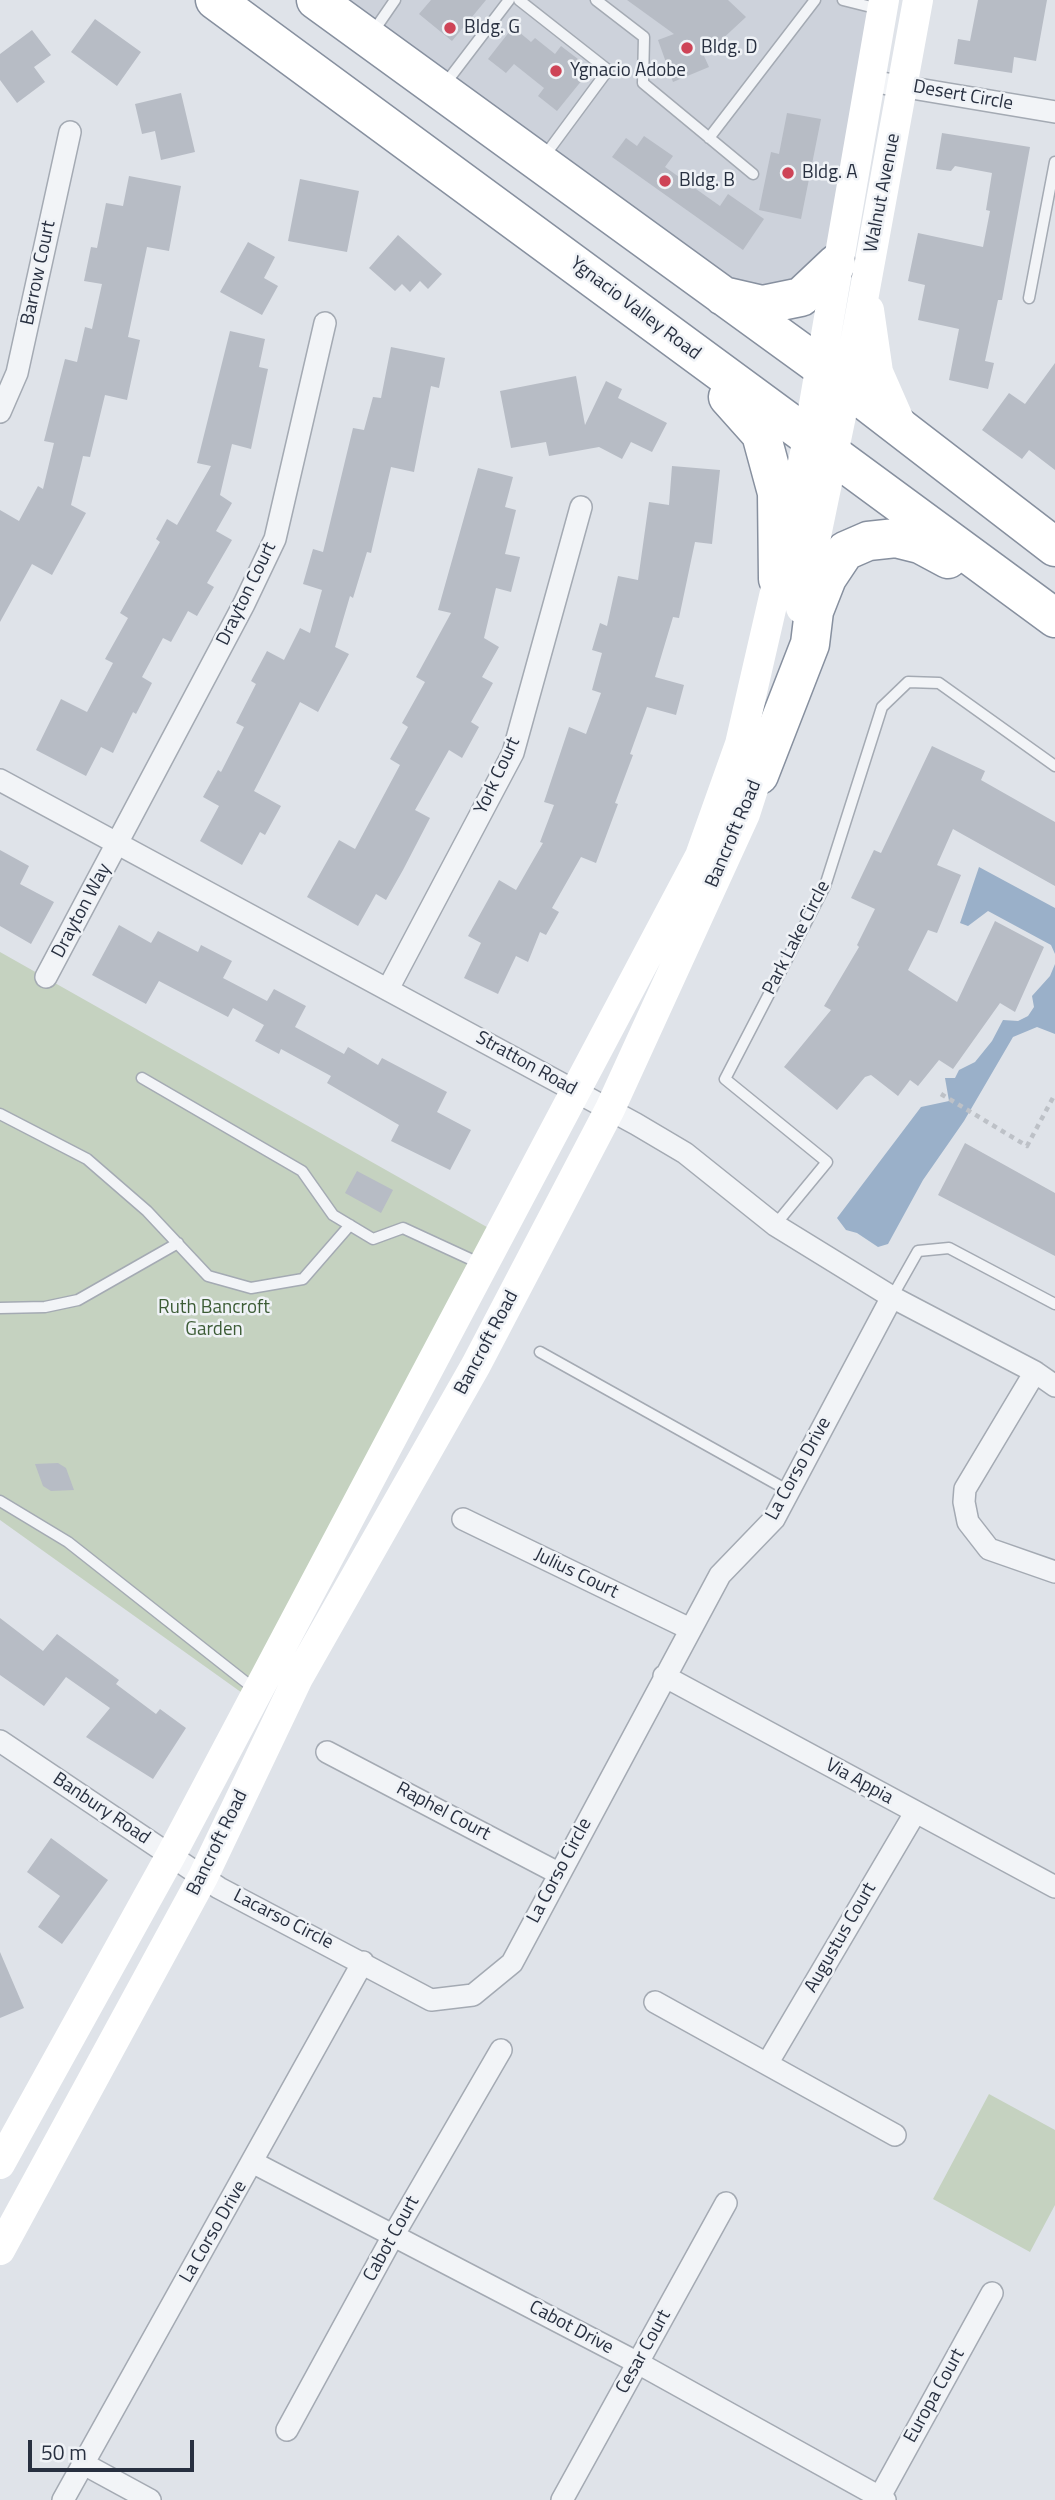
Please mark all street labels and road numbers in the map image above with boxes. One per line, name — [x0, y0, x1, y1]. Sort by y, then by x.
street label: Desert Circle — [911, 76, 1015, 116]
street label: Walnut Avenue — [860, 131, 906, 255]
street label: Barrow Court — [17, 219, 61, 327]
street label: Ygnacio Valley Road — [565, 252, 705, 366]
street label: Drayton Court — [212, 539, 282, 649]
street label: York Court — [470, 734, 526, 818]
street label: Bancroft Road — [701, 777, 767, 891]
street label: Drayton Way — [48, 860, 116, 962]
street label: Park Lake Circle — [758, 877, 836, 999]
street label: Stratton Road — [472, 1027, 580, 1101]
street label: Bancroft Road — [450, 1287, 524, 1399]
street label: La Corso Drive — [761, 1414, 837, 1524]
street label: Julius Court — [530, 1544, 622, 1604]
street label: Via Appia — [821, 1754, 897, 1810]
street label: Banbury Road — [48, 1768, 154, 1850]
street label: Raphel Court — [392, 1778, 494, 1846]
street label: Bancroft Road — [183, 1787, 253, 1899]
street label: La Corso Circle — [523, 1815, 597, 1927]
street label: Augustus Court — [800, 1879, 882, 1997]
street label: Lacarso Circle — [229, 1885, 337, 1955]
street label: La Corso Drive — [176, 2177, 252, 2287]
street label: Cabot Court — [359, 2192, 425, 2286]
street label: Cabot Drive — [525, 2296, 617, 2360]
street label: Cesar Court — [612, 2306, 676, 2398]
street label: Europa Court — [900, 2345, 970, 2447]

